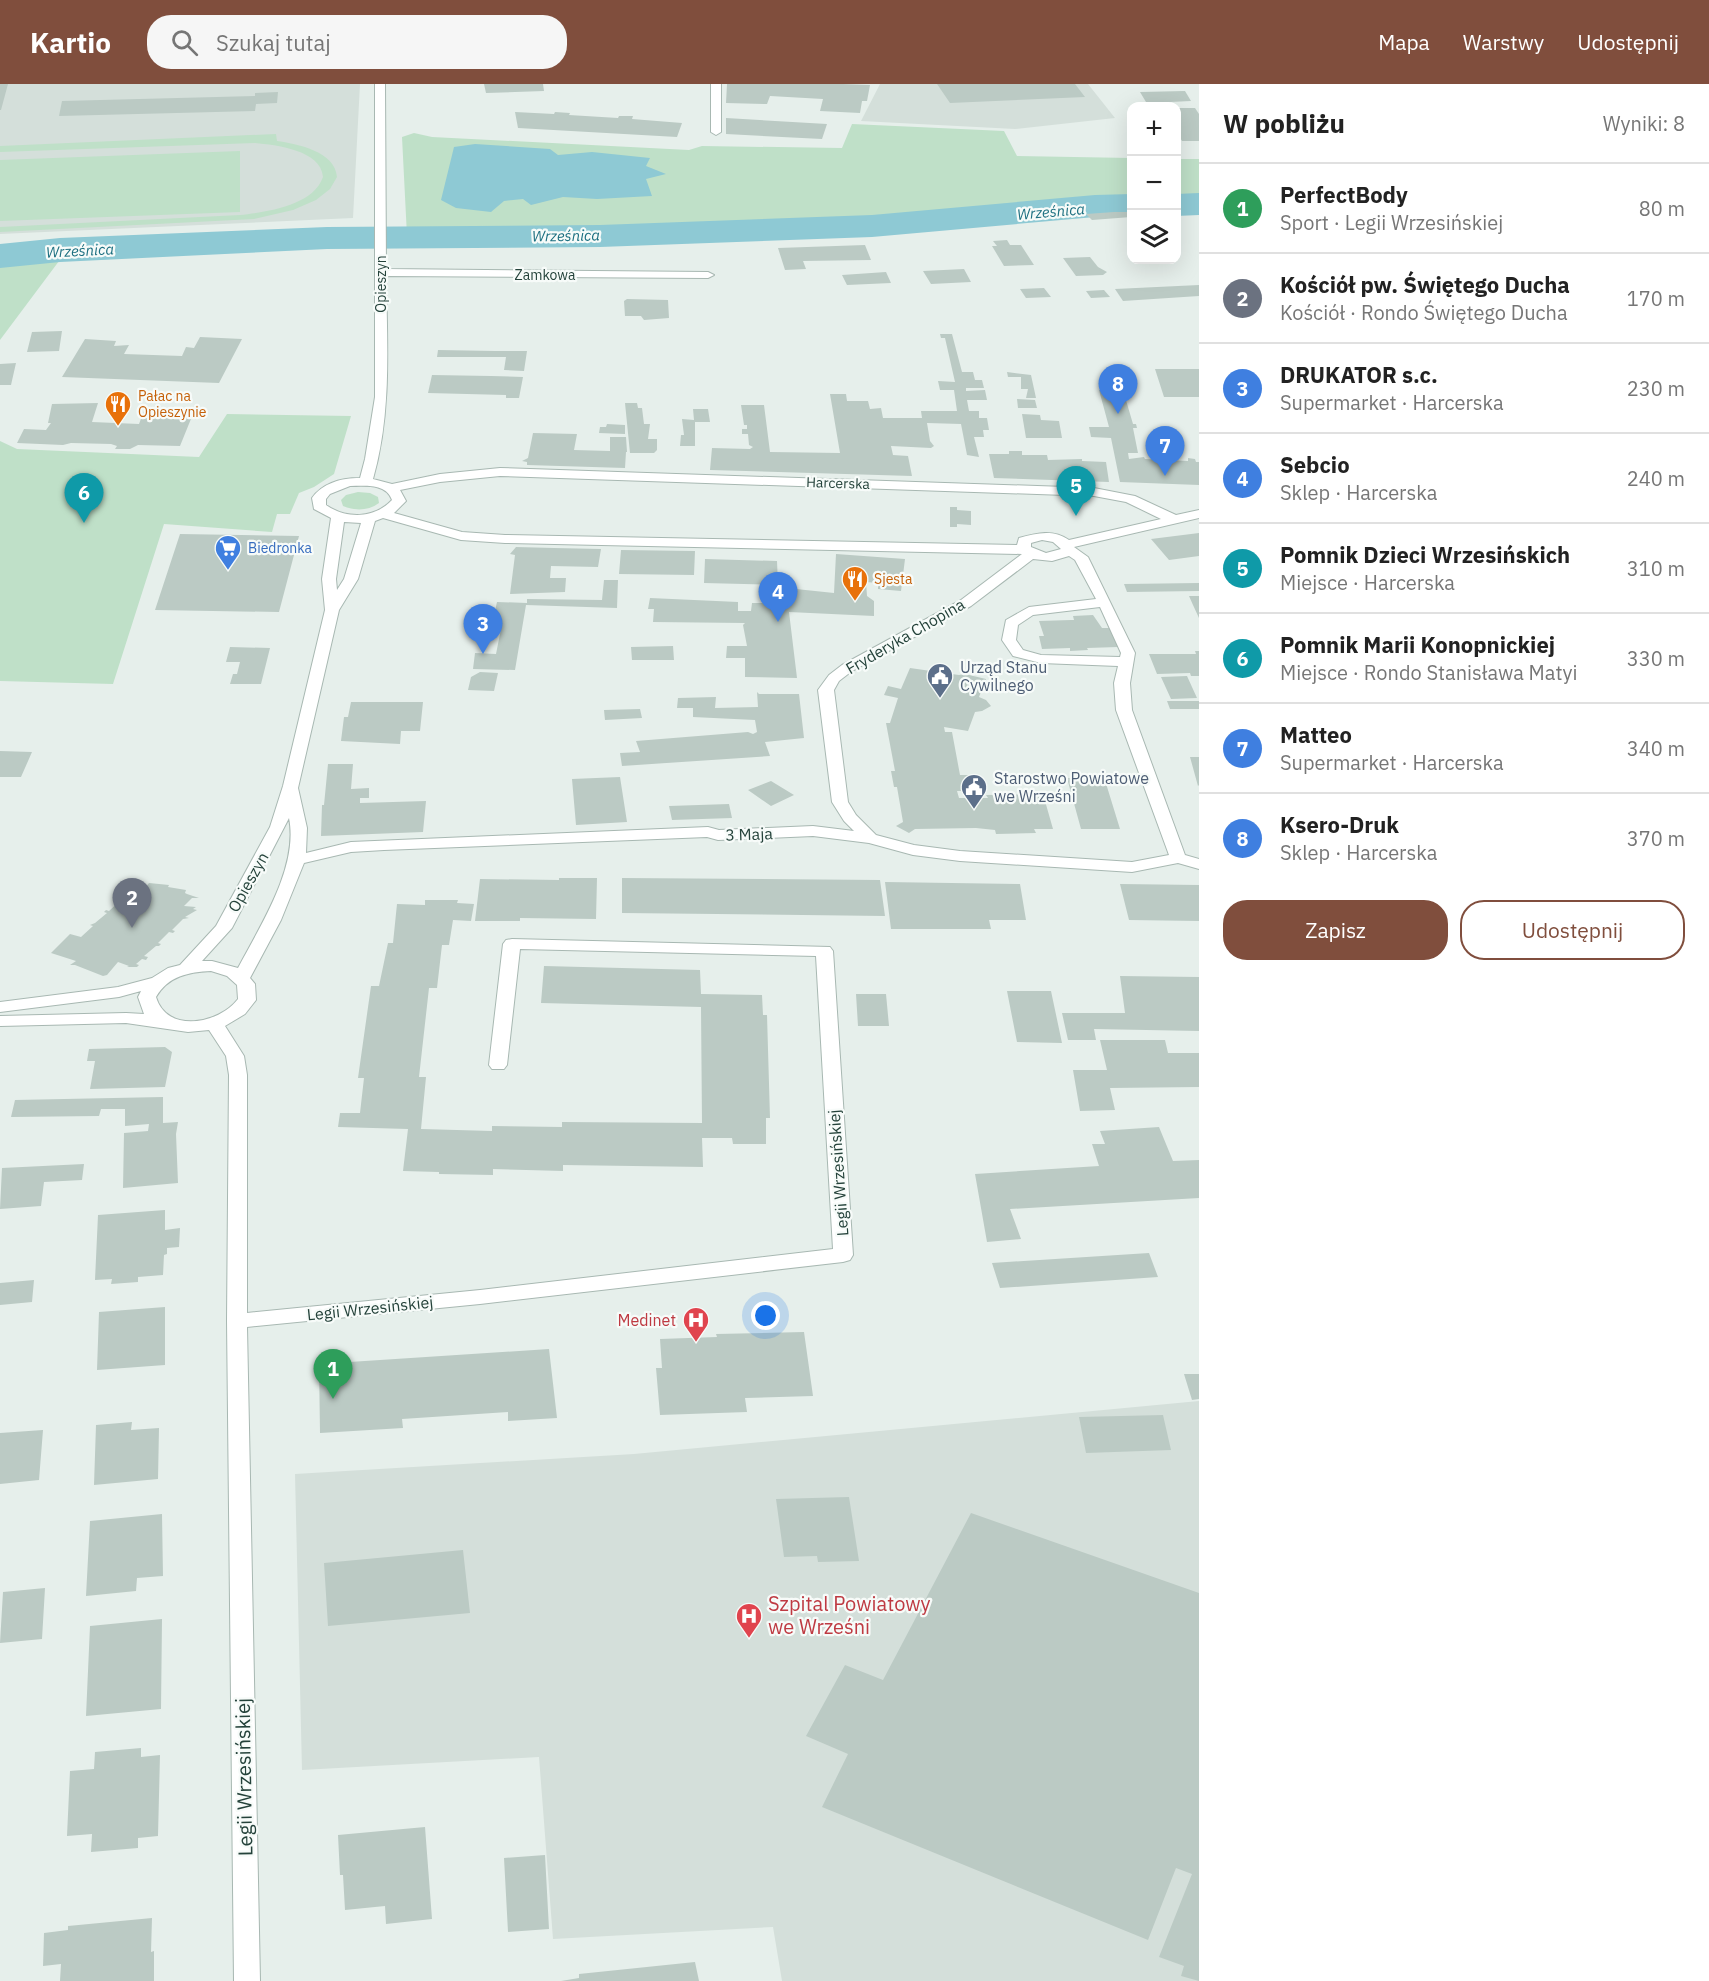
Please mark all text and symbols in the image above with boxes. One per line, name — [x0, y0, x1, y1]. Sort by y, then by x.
search box — [147, 15, 567, 69]
text: Kartio — [30, 24, 111, 61]
icon: search — [168, 26, 201, 59]
text: Szukaj tutaj — [216, 28, 331, 57]
text: Mapa — [1378, 28, 1430, 56]
text: Warstwy — [1463, 28, 1544, 56]
text: Udostępnij — [1577, 28, 1679, 56]
map controls — [1127, 102, 1181, 264]
button: + — [1127, 102, 1181, 156]
text: W pobliżu — [1223, 106, 1345, 140]
text: Wyniki: 8 — [1603, 110, 1685, 137]
button: − — [1127, 156, 1181, 210]
text: PerfectBody — [1280, 180, 1408, 209]
text: 1 — [1237, 195, 1249, 222]
text: 80 m — [1639, 195, 1685, 222]
water label: Wrześnica — [1016, 199, 1086, 224]
text: Sport · Legii Wrzesińskiej — [1280, 209, 1503, 236]
button: layers — [1127, 210, 1181, 264]
water label: Wrześnica — [532, 225, 600, 246]
water label: Wrześnica — [46, 239, 115, 262]
street label: Opieszyn — [372, 255, 390, 313]
street label: Zamkowa — [515, 266, 576, 284]
text: Kościół pw. Świętego Ducha — [1280, 270, 1570, 299]
text: 2 — [1237, 285, 1249, 312]
text: 170 m — [1627, 285, 1685, 312]
text: Kościół · Rondo Świętego Ducha — [1280, 299, 1568, 326]
text: DRUKATOR s.c. — [1280, 360, 1438, 389]
pin: 8 — [1098, 364, 1138, 414]
text: 3 — [1237, 375, 1249, 402]
text: 230 m — [1627, 375, 1685, 402]
place label: Pałac na Opieszynie — [138, 387, 207, 421]
restaurant icon: Pałac na Opieszynie — [103, 389, 133, 427]
text: Supermarket · Harcerska — [1280, 389, 1504, 416]
pin: 7 — [1146, 426, 1184, 476]
text: Sebcio — [1280, 450, 1350, 479]
text: 4 — [1237, 465, 1249, 492]
text: 240 m — [1627, 465, 1685, 492]
pin: 5 — [1056, 466, 1096, 516]
street label: Harcerska — [806, 473, 871, 493]
pin: 6 — [64, 474, 104, 523]
text: Sklep · Harcerska — [1280, 479, 1437, 506]
supermarket icon: Biedronka — [213, 533, 243, 571]
place label: Biedronka — [248, 539, 313, 557]
text: Pomnik Dzieci Wrzesińskich — [1280, 540, 1570, 569]
text: 5 — [1237, 555, 1249, 582]
text: 310 m — [1627, 555, 1685, 582]
restaurant icon: Sjesta — [840, 564, 870, 602]
text: Miejsce · Harcerska — [1280, 569, 1455, 596]
place label: Sjesta — [874, 570, 913, 588]
pin: 4 — [758, 572, 798, 622]
street label: Fryderyka Chopina — [842, 594, 969, 678]
pin: 3 — [464, 604, 502, 654]
text: Pomnik Marii Konopnickiej — [1280, 630, 1555, 659]
text: 6 — [1237, 645, 1249, 672]
text: 330 m — [1627, 645, 1685, 672]
place label: Urząd Stanu Cywilnego — [960, 657, 1047, 695]
text: Miejsce · Rondo Stanisława Matyi — [1280, 659, 1578, 686]
public building icon: Urząd Stanu Cywilnego — [925, 661, 955, 699]
text: Matteo — [1280, 720, 1352, 749]
text: 7 — [1237, 735, 1249, 762]
text: 340 m — [1627, 735, 1685, 762]
text: Supermarket · Harcerska — [1280, 749, 1504, 776]
place label: Starostwo Powiatowe we Wrześni — [994, 768, 1149, 806]
public building icon: Starostwo Powiatowe we Wrześni — [959, 772, 989, 810]
text: Ksero-Druk — [1280, 810, 1399, 839]
street label: 3 Maja — [725, 823, 774, 845]
text: 8 — [1237, 825, 1249, 852]
text: 370 m — [1627, 825, 1685, 852]
text: Sklep · Harcerska — [1280, 839, 1437, 866]
street label: Opieszyn — [223, 848, 273, 916]
pin: 2 — [112, 878, 152, 928]
button: Zapisz — [1223, 900, 1448, 960]
button: Udostępnij — [1460, 900, 1685, 960]
street label: Legii Wrzesińskiej — [824, 1109, 852, 1237]
street label: Legii Wrzesińskiej — [306, 1291, 434, 1325]
your location — [751, 1301, 780, 1330]
hospital icon: Medinet — [681, 1305, 711, 1343]
place label: Medinet — [617, 1310, 676, 1330]
pin: 1 — [314, 1350, 352, 1399]
place label: Szpital Powiatowy we Wrześni — [768, 1590, 931, 1640]
hospital icon: Szpital Powiatowy we Wrześni — [734, 1601, 764, 1639]
street label: Legii Wrzesińskiej — [229, 1698, 258, 1856]

